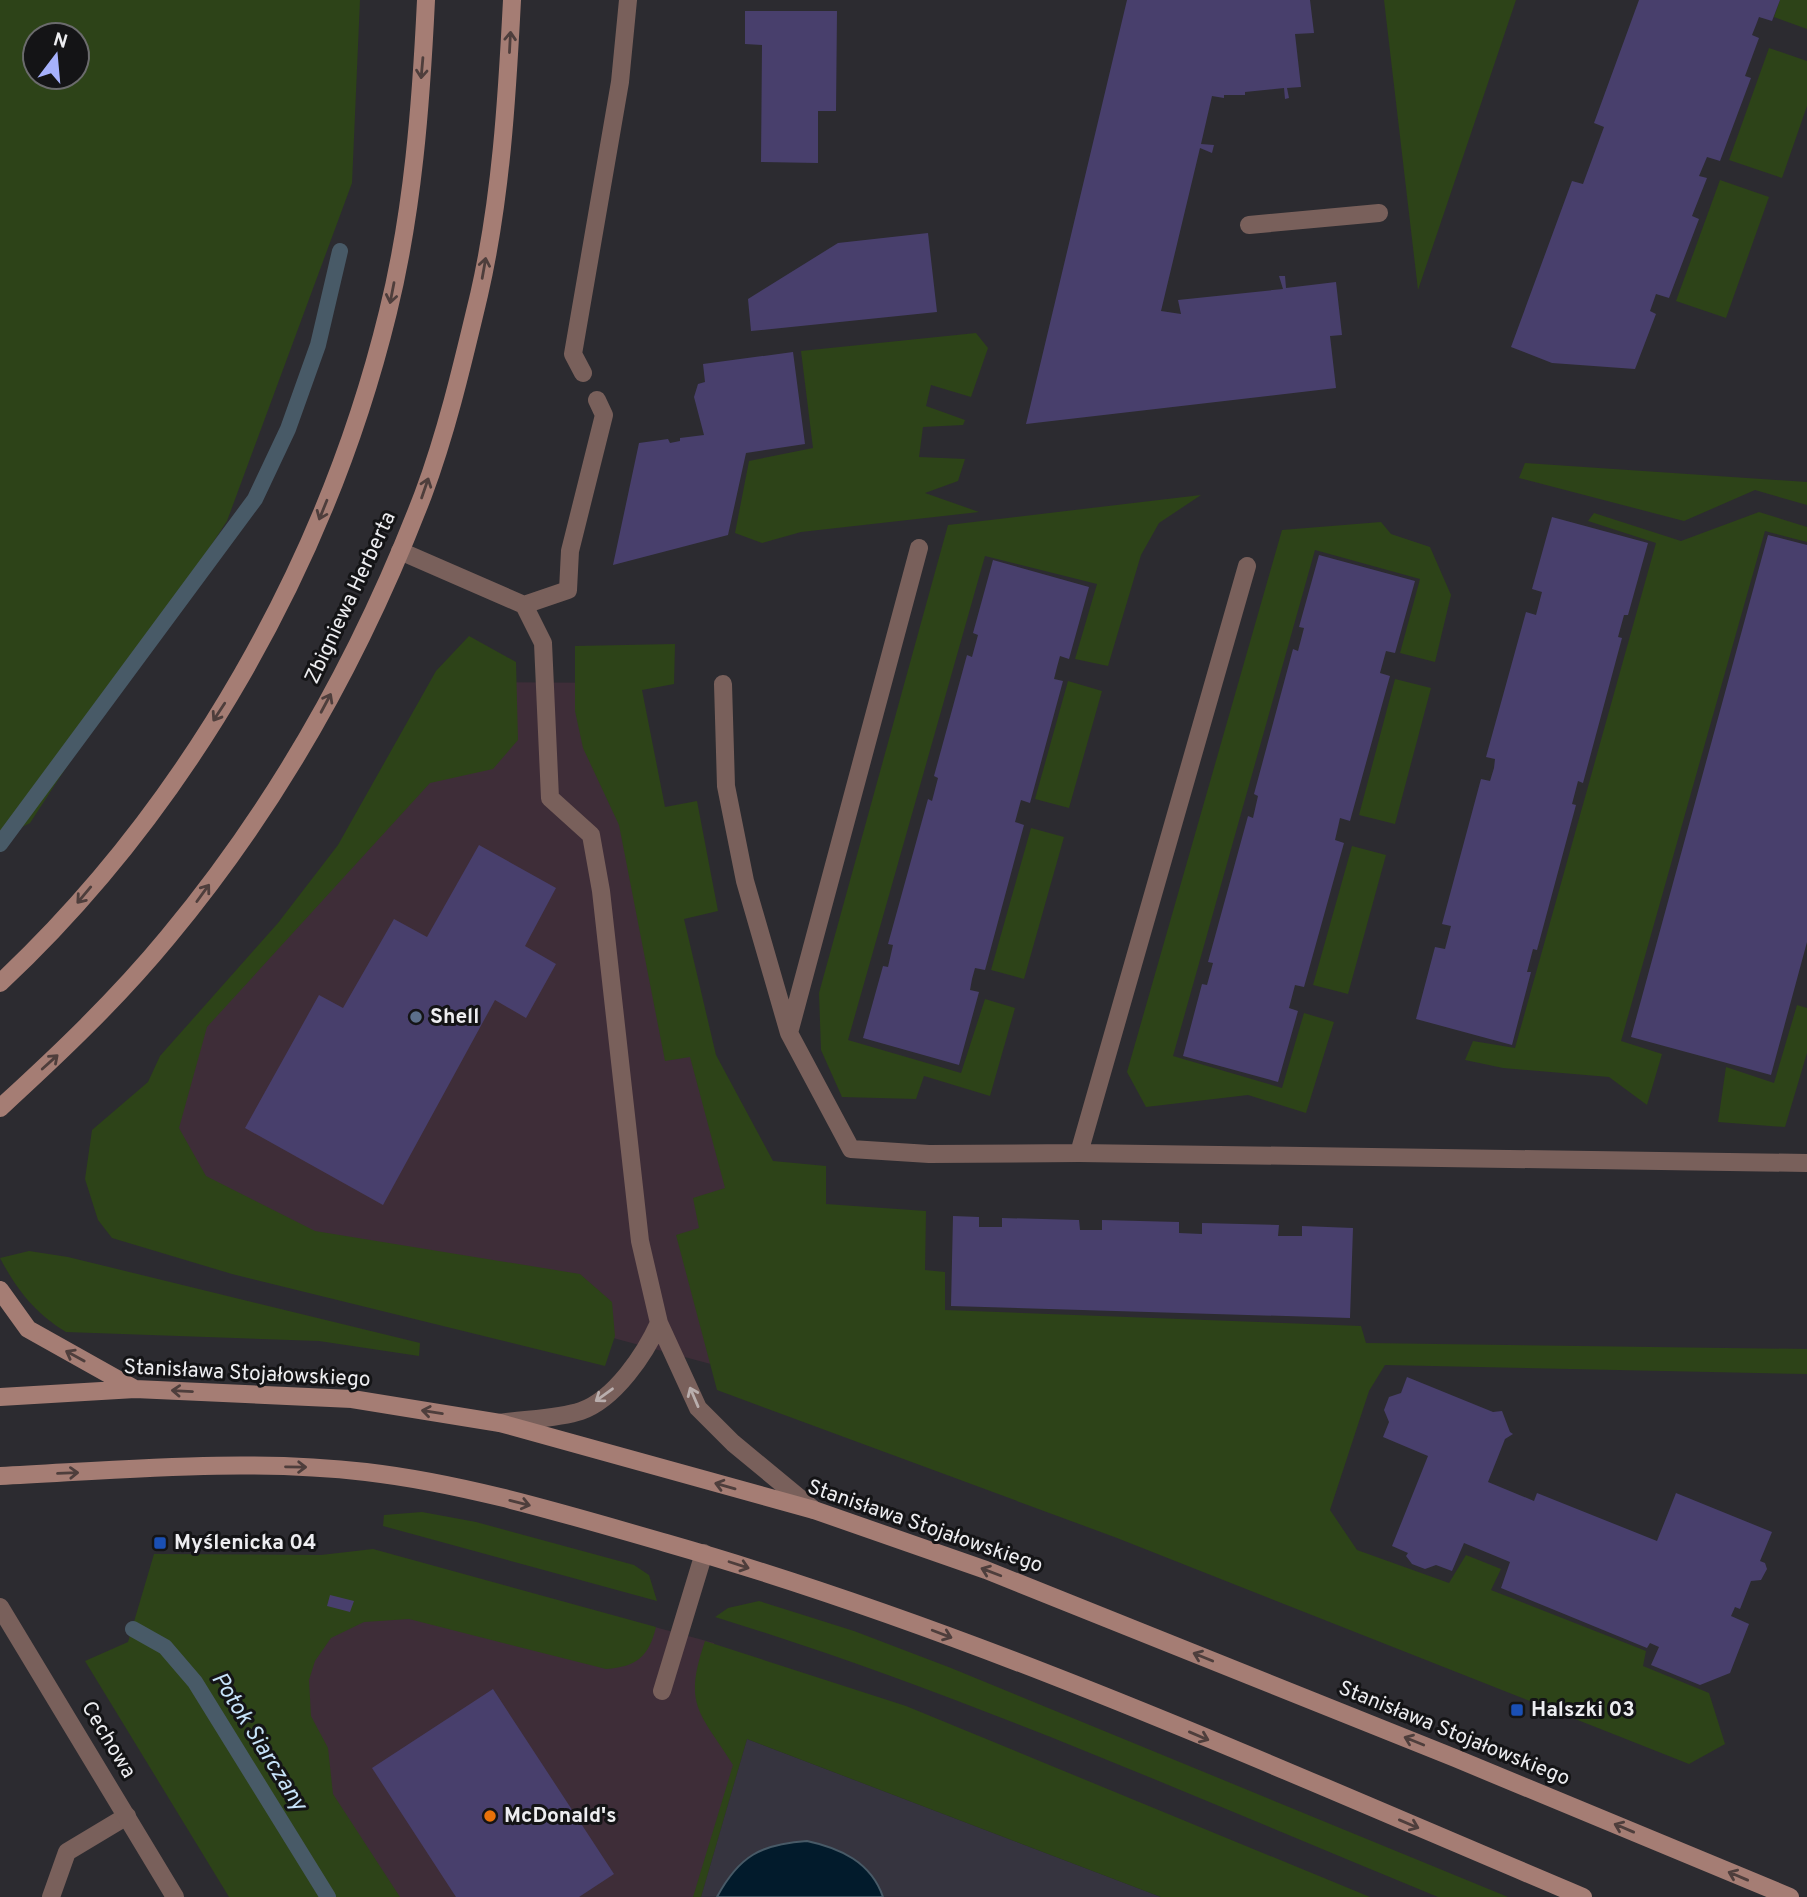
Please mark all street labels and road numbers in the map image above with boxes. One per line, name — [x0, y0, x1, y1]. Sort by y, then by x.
street label: Zbigniewa Herberta — [299, 508, 403, 688]
street label: Stanisława Stojałowskiego — [123, 1354, 371, 1394]
street label: Stanisława Stojałowskiego — [804, 1474, 1046, 1580]
street label: Stanisława Stojałowskiego — [1334, 1675, 1574, 1793]
street label: Cechowa — [74, 1696, 142, 1784]

